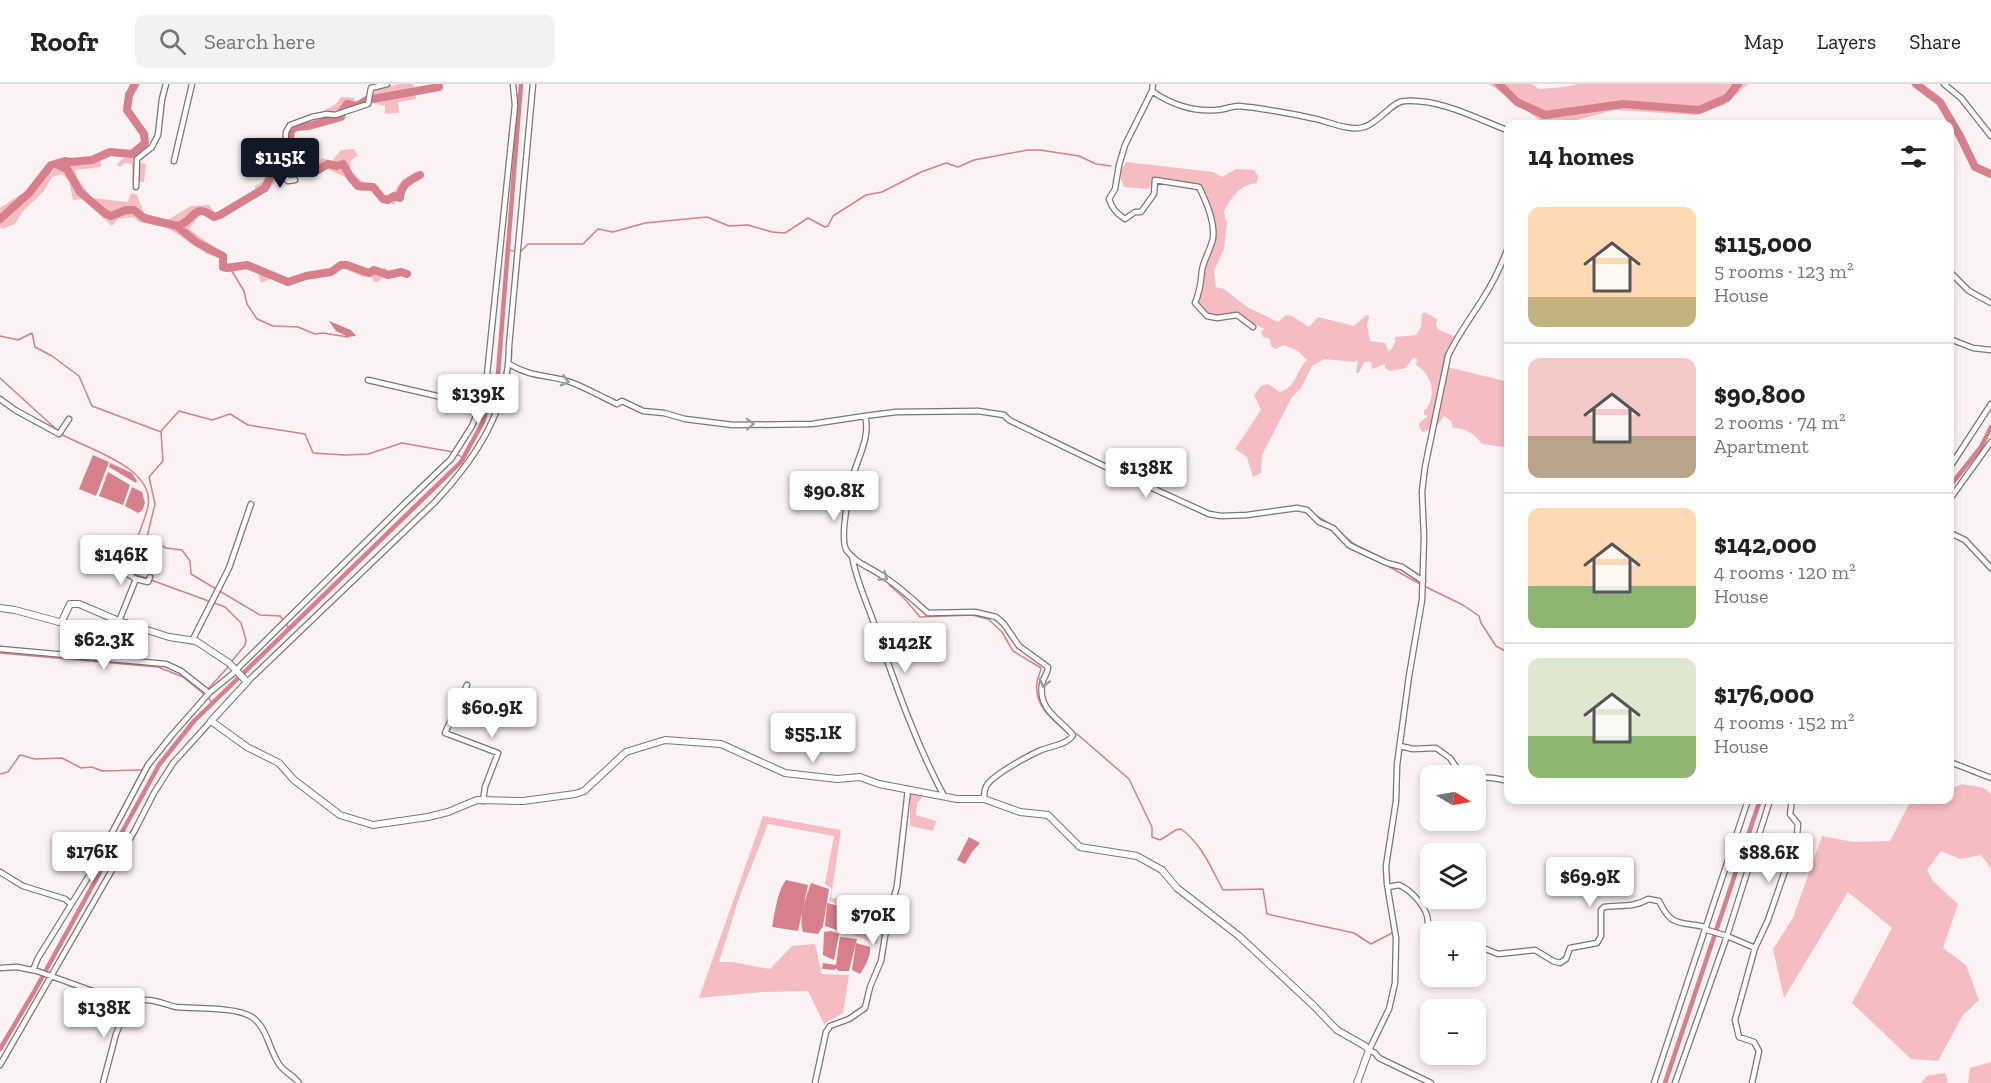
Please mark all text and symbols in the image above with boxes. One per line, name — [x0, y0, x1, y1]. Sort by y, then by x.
search box — [135, 14, 555, 68]
text: Roofr — [30, 25, 99, 58]
icon: search — [156, 25, 189, 58]
text: Search here — [204, 28, 315, 55]
text: Map — [1744, 29, 1784, 54]
text: Layers — [1817, 29, 1876, 54]
text: Share — [1909, 29, 1961, 54]
pin: $115K — [238, 138, 322, 189]
text: 14 homes — [1528, 140, 1634, 172]
icon: filters — [1897, 140, 1930, 173]
text: $115K — [255, 145, 305, 169]
text: $115,000 — [1714, 227, 1812, 259]
icon: home — [1576, 231, 1648, 303]
text: 5 rooms · 123 m² — [1714, 259, 1854, 283]
text: House — [1714, 283, 1768, 307]
pin: $139K — [436, 374, 520, 425]
one-way arrow — [559, 374, 569, 387]
text: $90,800 — [1714, 378, 1805, 410]
text: $139K — [452, 381, 504, 405]
icon: home — [1576, 382, 1648, 454]
text: 2 rooms · 74 m² — [1714, 410, 1846, 434]
one-way arrow — [745, 418, 754, 430]
text: Apartment — [1714, 434, 1809, 458]
pin: $138K — [1104, 448, 1188, 499]
text: $138K — [1120, 455, 1172, 479]
pin: $90.8K — [785, 471, 883, 522]
text: $90.8K — [804, 478, 864, 502]
text: $142,000 — [1714, 528, 1817, 560]
icon: home — [1576, 532, 1648, 604]
pin: $146K — [79, 535, 163, 586]
text: $146K — [94, 542, 148, 566]
text: 4 rooms · 120 m² — [1714, 560, 1856, 584]
one-way arrow — [877, 570, 888, 581]
text: House — [1714, 584, 1768, 608]
pin: $62.3K — [55, 620, 153, 671]
pin: $142K — [863, 623, 947, 674]
text: $62.3K — [74, 627, 134, 651]
text: $142K — [878, 630, 932, 654]
one-way arrow — [1039, 678, 1052, 688]
text: $176,000 — [1714, 678, 1814, 710]
icon: home — [1576, 682, 1648, 754]
pin: $60.9K — [443, 688, 541, 739]
text: $60.9K — [462, 695, 522, 719]
text: 4 rooms · 152 m² — [1714, 710, 1855, 734]
pin: $55.1K — [764, 713, 862, 764]
text: $55.1K — [785, 720, 841, 744]
text: House — [1714, 734, 1768, 758]
north arrow — [1420, 765, 1486, 831]
map controls — [1420, 765, 1486, 1065]
pin: $176K — [50, 832, 134, 883]
pin: $88.6K — [1720, 833, 1818, 884]
text: $176K — [66, 839, 118, 863]
text: $88.6K — [1739, 840, 1799, 864]
button: layers — [1420, 843, 1486, 909]
pin: $69.9K — [1541, 857, 1639, 908]
text: $69.9K — [1560, 864, 1620, 888]
pin: $70K — [837, 895, 909, 946]
text: $70K — [851, 902, 895, 926]
button: + — [1420, 921, 1486, 987]
pin: $138K — [62, 988, 146, 1039]
text: $138K — [78, 995, 130, 1019]
button: − — [1420, 999, 1486, 1065]

